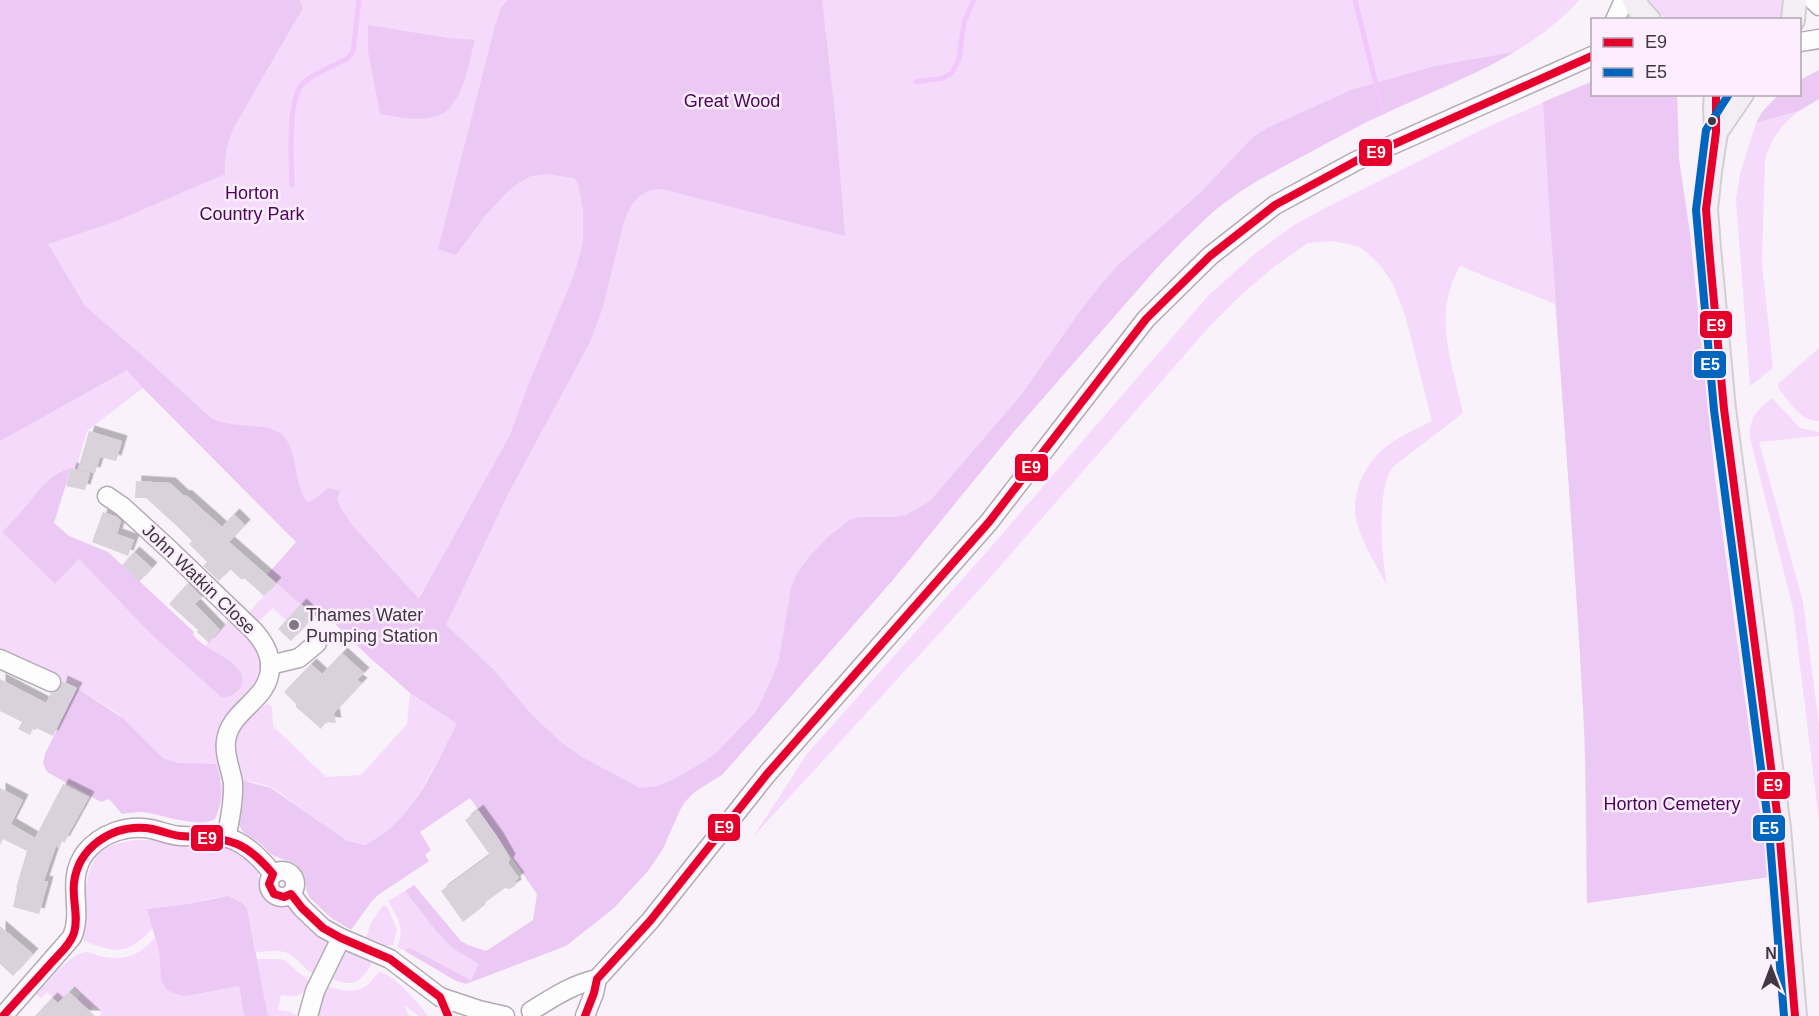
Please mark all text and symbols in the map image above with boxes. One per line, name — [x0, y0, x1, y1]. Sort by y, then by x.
legend — [1591, 18, 1801, 96]
text: E9 — [1645, 32, 1667, 52]
text: E5 — [1645, 62, 1667, 82]
park label: Great Wood — [684, 91, 780, 111]
unlabelled marker — [1706, 115, 1718, 127]
line badge: E9 — [1358, 138, 1393, 167]
text: E9 — [1366, 144, 1386, 161]
park label: Horton Country Park — [199, 183, 306, 224]
line badge: E9 — [1699, 310, 1733, 339]
text: E9 — [1706, 317, 1726, 334]
line badge: E5 — [1693, 350, 1727, 379]
text: E5 — [1700, 356, 1720, 373]
line badge: E9 — [1014, 453, 1049, 482]
text: E9 — [1021, 459, 1041, 476]
street label: John Watkin Close — [138, 520, 260, 638]
place label: Thames Water Pumping Station — [306, 605, 438, 646]
marker: Thames Water Pumping Station — [287, 618, 301, 632]
line badge: E9 — [1756, 771, 1791, 800]
text: E9 — [1763, 777, 1783, 794]
park label: Horton Cemetery — [1603, 794, 1741, 814]
line badge: E9 — [707, 813, 741, 842]
line badge: E5 — [1752, 814, 1786, 842]
text: E9 — [714, 819, 734, 836]
text: E5 — [1759, 820, 1779, 837]
line badge: E9 — [190, 824, 224, 852]
text: E9 — [197, 830, 217, 847]
north arrow — [1741, 938, 1801, 998]
text: N — [1765, 945, 1777, 962]

